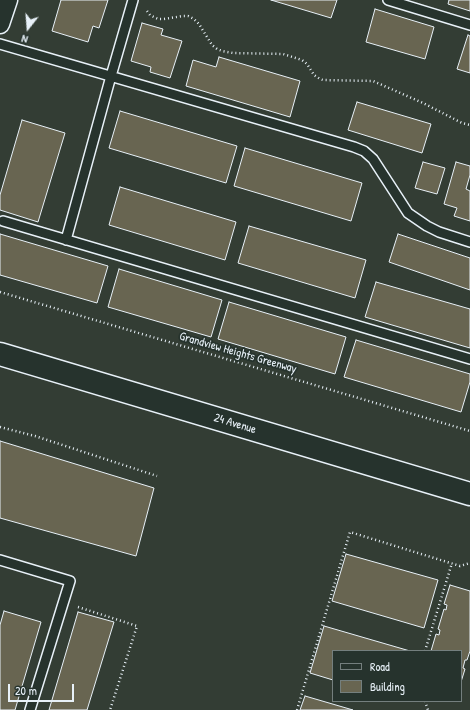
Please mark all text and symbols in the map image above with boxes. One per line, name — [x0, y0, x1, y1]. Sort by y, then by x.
north arrow — [8, 8, 48, 48]
text: N — [20, 32, 29, 47]
street label: Grandview Heights Greenway — [178, 329, 298, 377]
street label: 24 Avenue — [212, 411, 258, 437]
legend — [332, 650, 462, 702]
text: Road — [370, 658, 390, 675]
scale bar — [10, 676, 76, 702]
text: Building — [370, 678, 405, 695]
text: 20 m — [15, 682, 37, 699]

